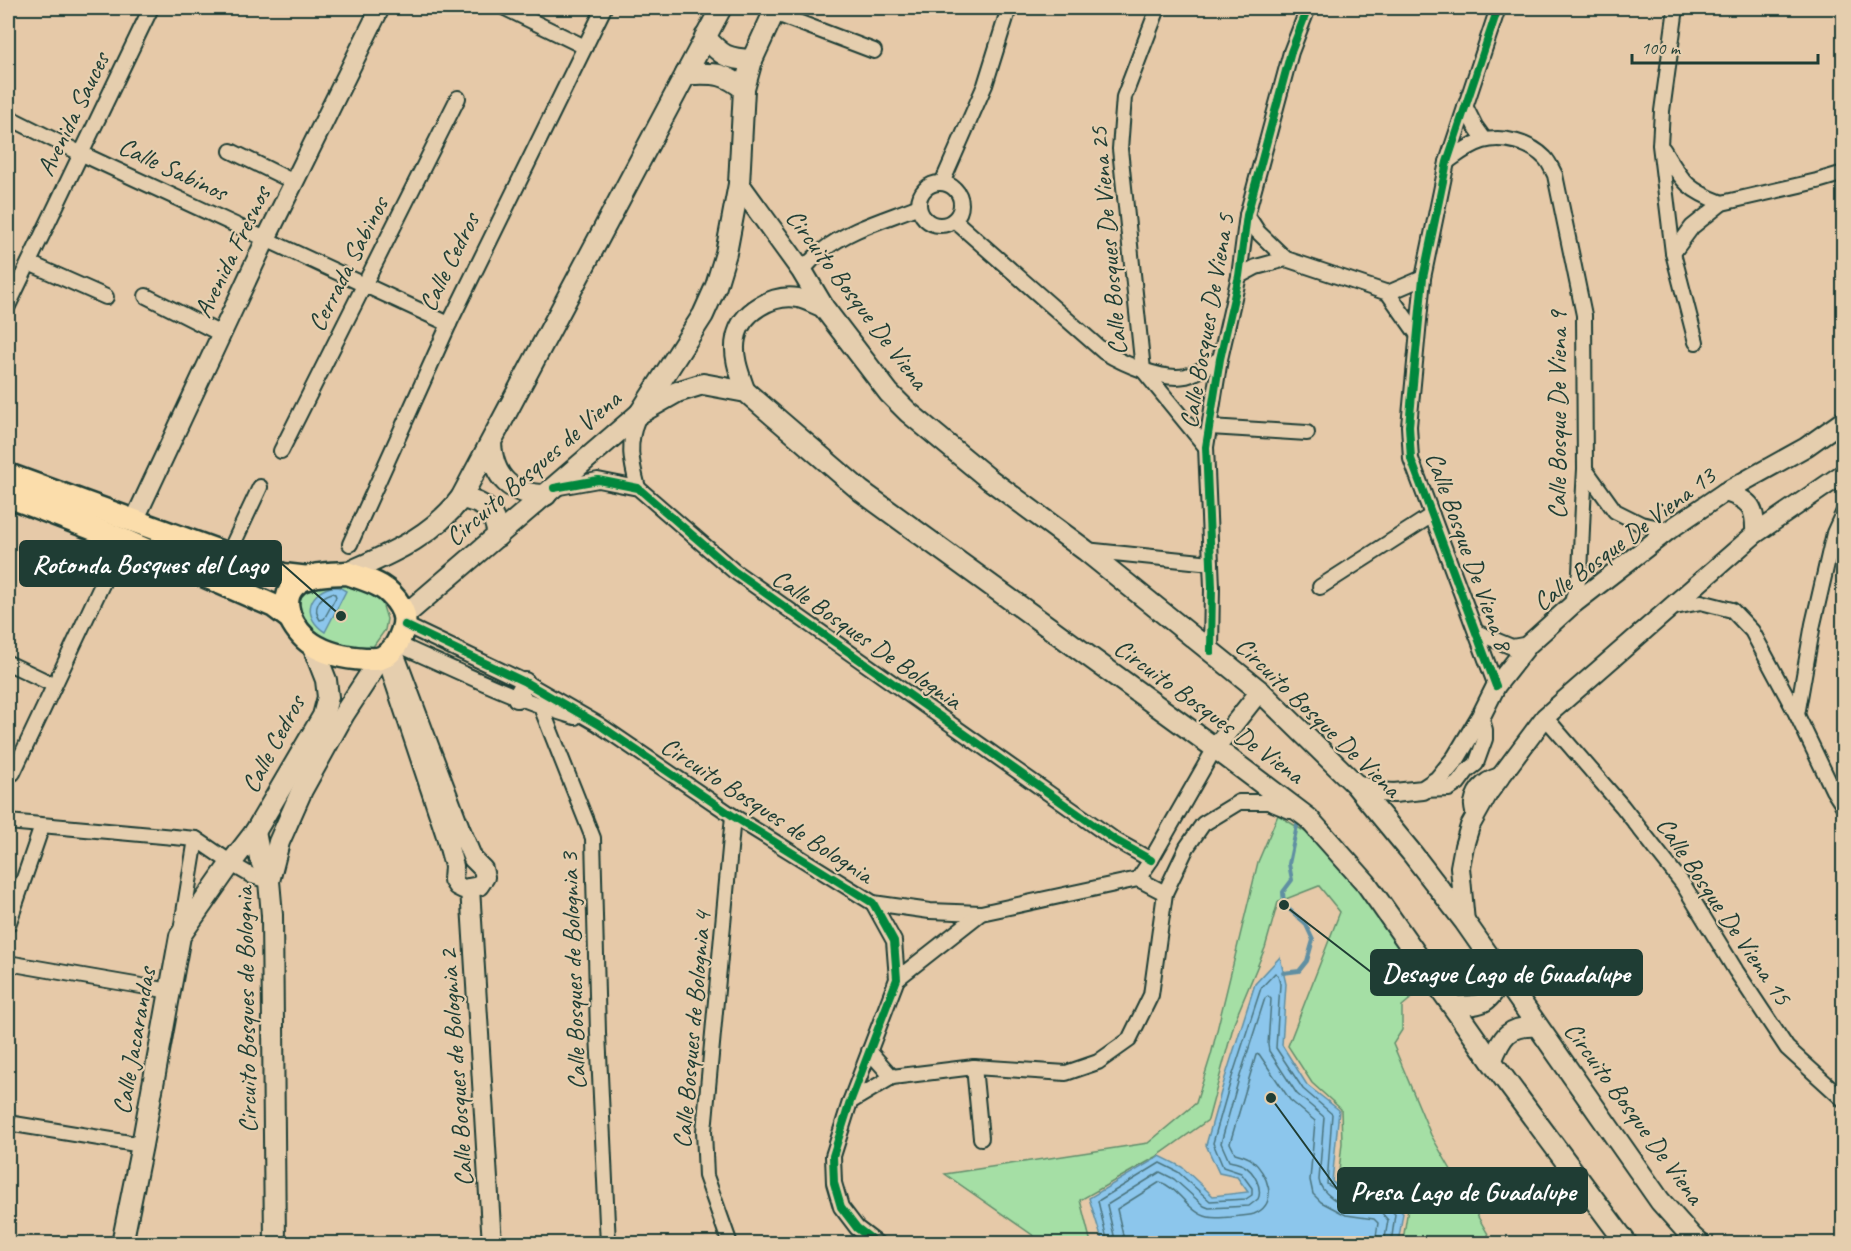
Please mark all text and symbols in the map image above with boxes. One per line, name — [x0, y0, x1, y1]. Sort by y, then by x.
scale bar — [1632, 27, 1818, 65]
text: 100 m — [1641, 37, 1682, 59]
street label: Avenida Sauces — [29, 45, 118, 181]
street label: Calle Bosques De Viena 25 — [1081, 124, 1134, 357]
street label: Calle Sabinos — [113, 129, 235, 209]
street label: Avenida Fresnos — [186, 179, 279, 323]
street label: Cerrada Sabinos — [300, 189, 397, 337]
street label: Circuito Bosque De Viena — [778, 202, 937, 397]
street label: Calle Cedros — [411, 205, 488, 317]
street label: Calle Bosques De Viena 5 — [1172, 210, 1242, 431]
street label: Calle Bosque De Viena 9 — [1541, 308, 1574, 519]
street label: Circuito Bosques de Viena — [438, 382, 629, 553]
street label: Calle Bosque De Viena 8 — [1418, 447, 1521, 657]
street label: Calle Bosque De Viena 13 — [1526, 458, 1724, 618]
callout: Rotonda Bosques del Lago — [20, 541, 281, 586]
text: Rotonda Bosques del Lago — [32, 547, 270, 581]
street label: Calle Bosques De Bolognia — [766, 561, 970, 718]
street label: Circuito Bosque De Viena — [1228, 629, 1409, 806]
street label: Circuito Bosques De Viena — [1108, 631, 1312, 792]
street label: Calle Cedros — [234, 688, 313, 798]
street label: Circuito Bosques de Bolognia — [655, 729, 881, 892]
street label: Calle Bosque De Viena 15 — [1649, 810, 1800, 1013]
street label: Calle Bosques de Bolognia 3 — [552, 849, 594, 1090]
street label: Circuito Bosques de Bolognia — [227, 884, 265, 1134]
street label: Calle Bosques de Bolognia 4 — [665, 908, 719, 1150]
street label: Calle Bosques de Bolognia 2 — [431, 946, 481, 1188]
callout: Desague Lago de Guadalupe — [1371, 950, 1642, 995]
text: Desague Lago de Guadalupe — [1382, 956, 1632, 990]
street label: Calle Jacarandas — [105, 963, 163, 1117]
street label: Circuito Bosque De Viena — [1557, 1015, 1712, 1212]
callout: Presa Lago de Guadalupe — [1338, 1168, 1587, 1213]
text: Presa Lago de Guadalupe — [1350, 1174, 1579, 1208]

